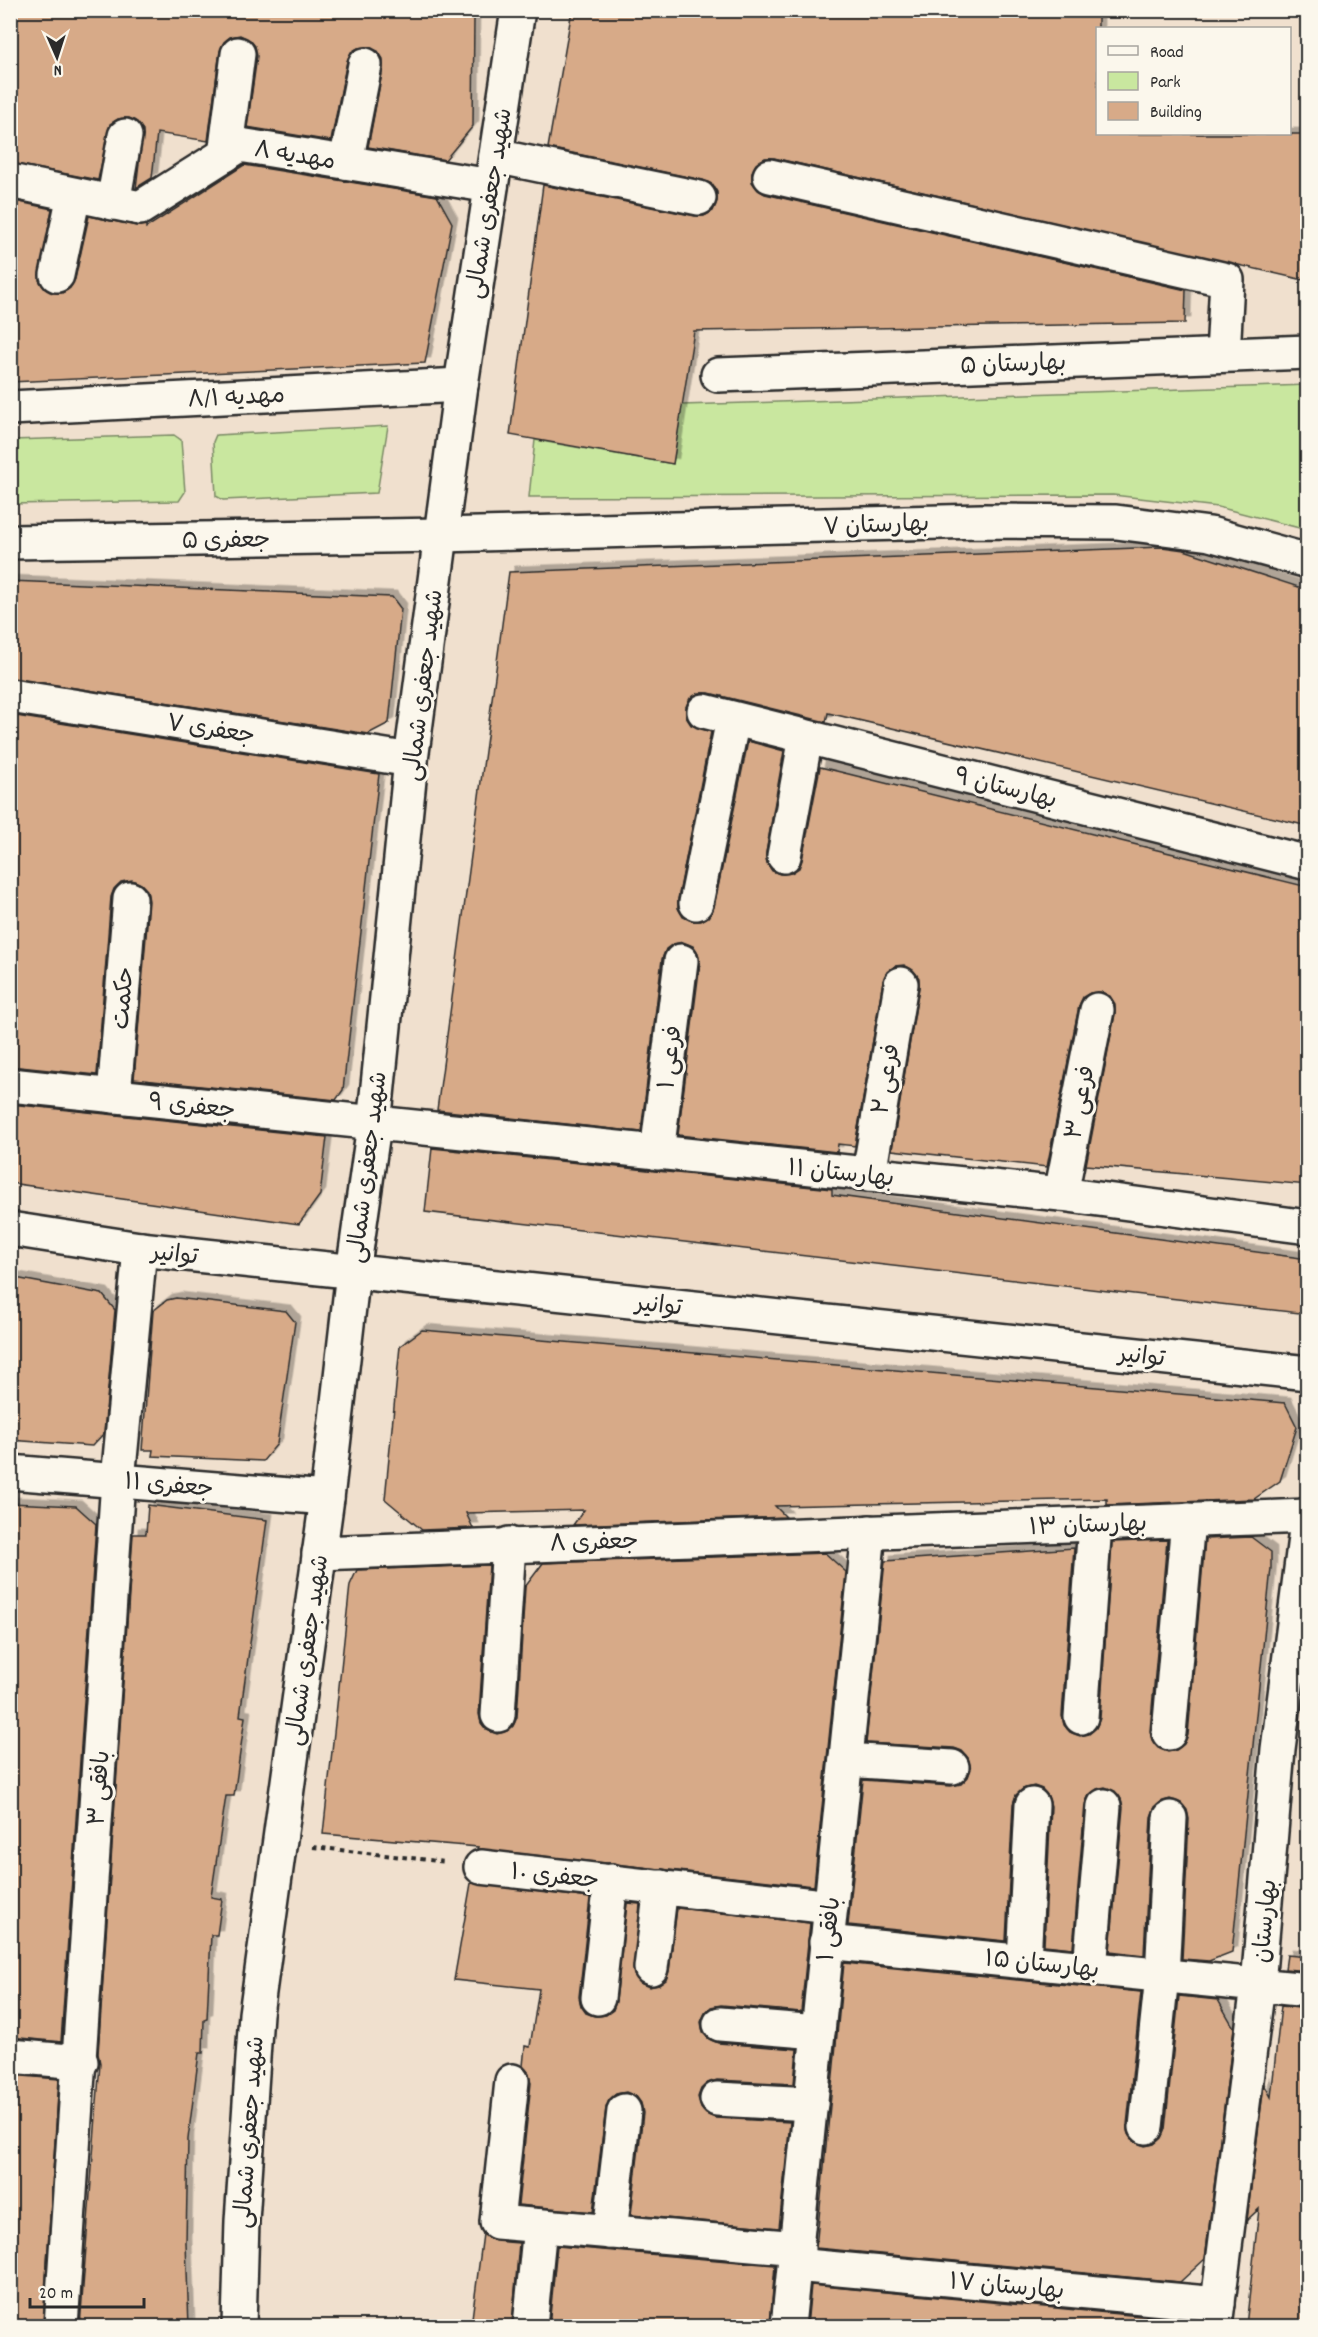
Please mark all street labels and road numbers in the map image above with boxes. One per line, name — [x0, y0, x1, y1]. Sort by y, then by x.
street label: شهید جعفری شمالی — [459, 106, 523, 301]
street label: مهدیه ۸ — [251, 134, 338, 180]
street label: بهارستان ۵ — [959, 347, 1067, 385]
street label: مهدیه ۸/۱ — [187, 379, 286, 419]
street label: بهارستان ۷ — [822, 508, 930, 546]
street label: جعفری ۵ — [181, 524, 271, 560]
street label: شهید جعفری شمالی — [396, 588, 454, 783]
street label: جعفری ۷ — [164, 707, 257, 755]
street label: بهارستان ۹ — [950, 761, 1060, 819]
street label: حکمت — [105, 966, 145, 1031]
street label: فرعی ۱ — [651, 1024, 693, 1091]
street label: فرعی ۲ — [865, 1041, 911, 1118]
street label: فرعی ۳ — [1058, 1063, 1106, 1142]
street label: شهید جعفری شمالی — [340, 1070, 398, 1265]
street label: جعفری ۹ — [147, 1087, 237, 1129]
street label: بهارستان ۱۱ — [786, 1152, 896, 1197]
street label: توانیر — [148, 1236, 201, 1275]
street label: توانیر — [632, 1287, 685, 1326]
street label: توانیر — [1115, 1338, 1168, 1377]
street label: جعفری ۱۱ — [123, 1466, 215, 1508]
street label: بهارستان ۱۳ — [1029, 1508, 1148, 1546]
street label: جعفری ۸ — [549, 1525, 639, 1563]
street label: شهید جعفری شمالی — [279, 1553, 339, 1748]
street label: بافقی ۳ — [81, 1749, 121, 1827]
street label: جعفری ۱۰ — [509, 1856, 601, 1900]
street label: بهارستان — [1246, 1878, 1288, 1965]
street label: بافقی ۱ — [811, 1895, 851, 1963]
street label: بهارستان ۱۵ — [983, 1943, 1101, 1989]
street label: شهید جعفری شمالی — [227, 2035, 275, 2230]
street label: بهارستان ۱۷ — [948, 2266, 1066, 2310]

